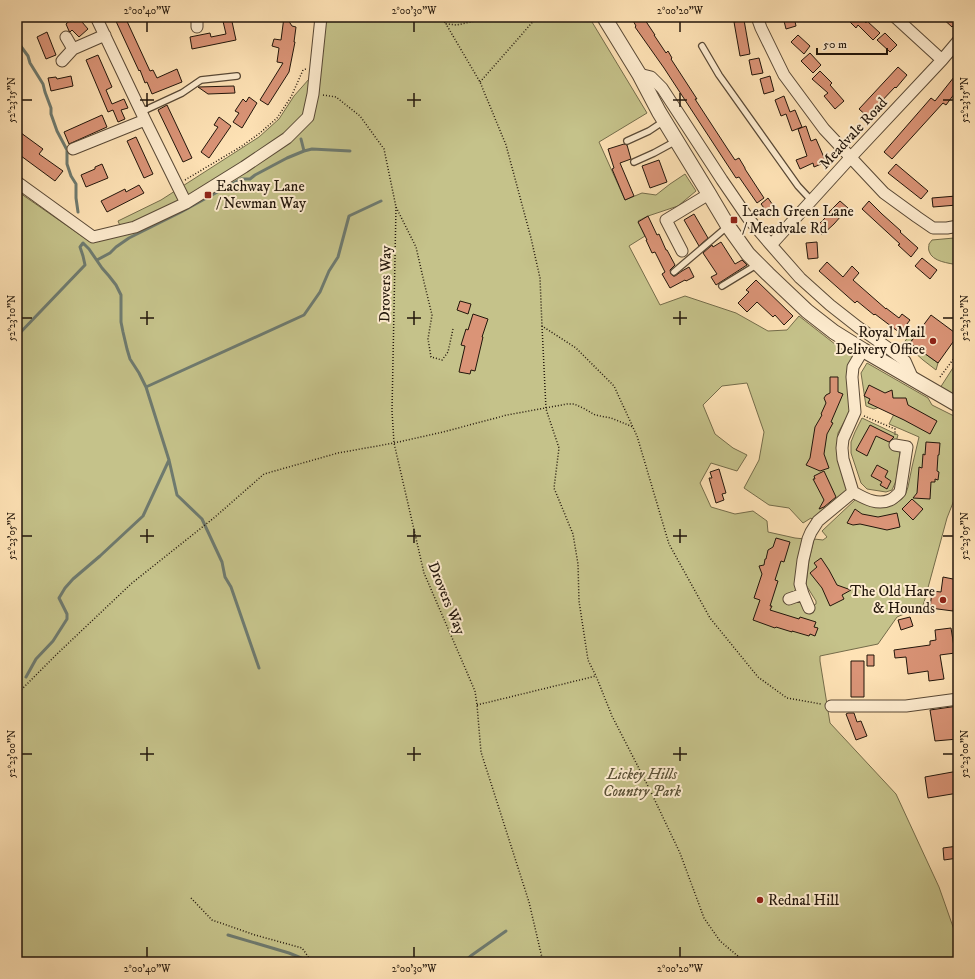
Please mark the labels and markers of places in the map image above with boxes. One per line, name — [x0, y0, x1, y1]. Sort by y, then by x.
place label: Eachway Lane / Newman Way — [216, 177, 307, 213]
marker: Eachway Lane / Newman Way — [203, 190, 213, 200]
place label: Leach Green Lane / Meadvale Rd — [742, 202, 854, 238]
marker: Leach Green Lane / Meadvale Rd — [729, 215, 739, 225]
place label: Royal Mail Delivery Office — [836, 323, 925, 359]
marker: Royal Mail Delivery Office — [928, 336, 938, 346]
place label: The Old Hare & Hounds — [850, 582, 935, 618]
marker: The Old Hare & Hounds — [938, 595, 948, 605]
place label: Rednal Hill — [768, 891, 839, 910]
marker: Rednal Hill — [755, 895, 765, 905]

